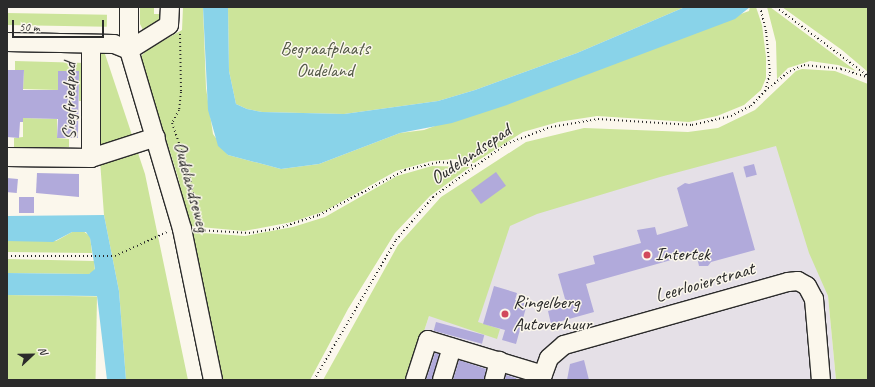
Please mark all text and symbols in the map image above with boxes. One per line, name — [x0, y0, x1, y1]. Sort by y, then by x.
scale bar — [14, 12, 106, 38]
text: 50 m — [19, 19, 39, 35]
park label: Begraafplaats Oudeland — [280, 38, 370, 82]
street label: Siegfriedpad — [59, 62, 81, 140]
street label: Oudelandsepad — [426, 120, 516, 190]
street label: Oudelandseweg — [168, 139, 214, 235]
place label: Intertek — [655, 244, 710, 266]
marker: Intertek — [642, 250, 652, 260]
street label: Leerlooierstraat — [653, 258, 757, 308]
place label: Ringelberg Autoverhuur — [513, 292, 591, 336]
marker: Ringelberg Autoverhuur — [500, 309, 510, 319]
north arrow — [12, 335, 52, 375]
text: N — [35, 345, 51, 356]

